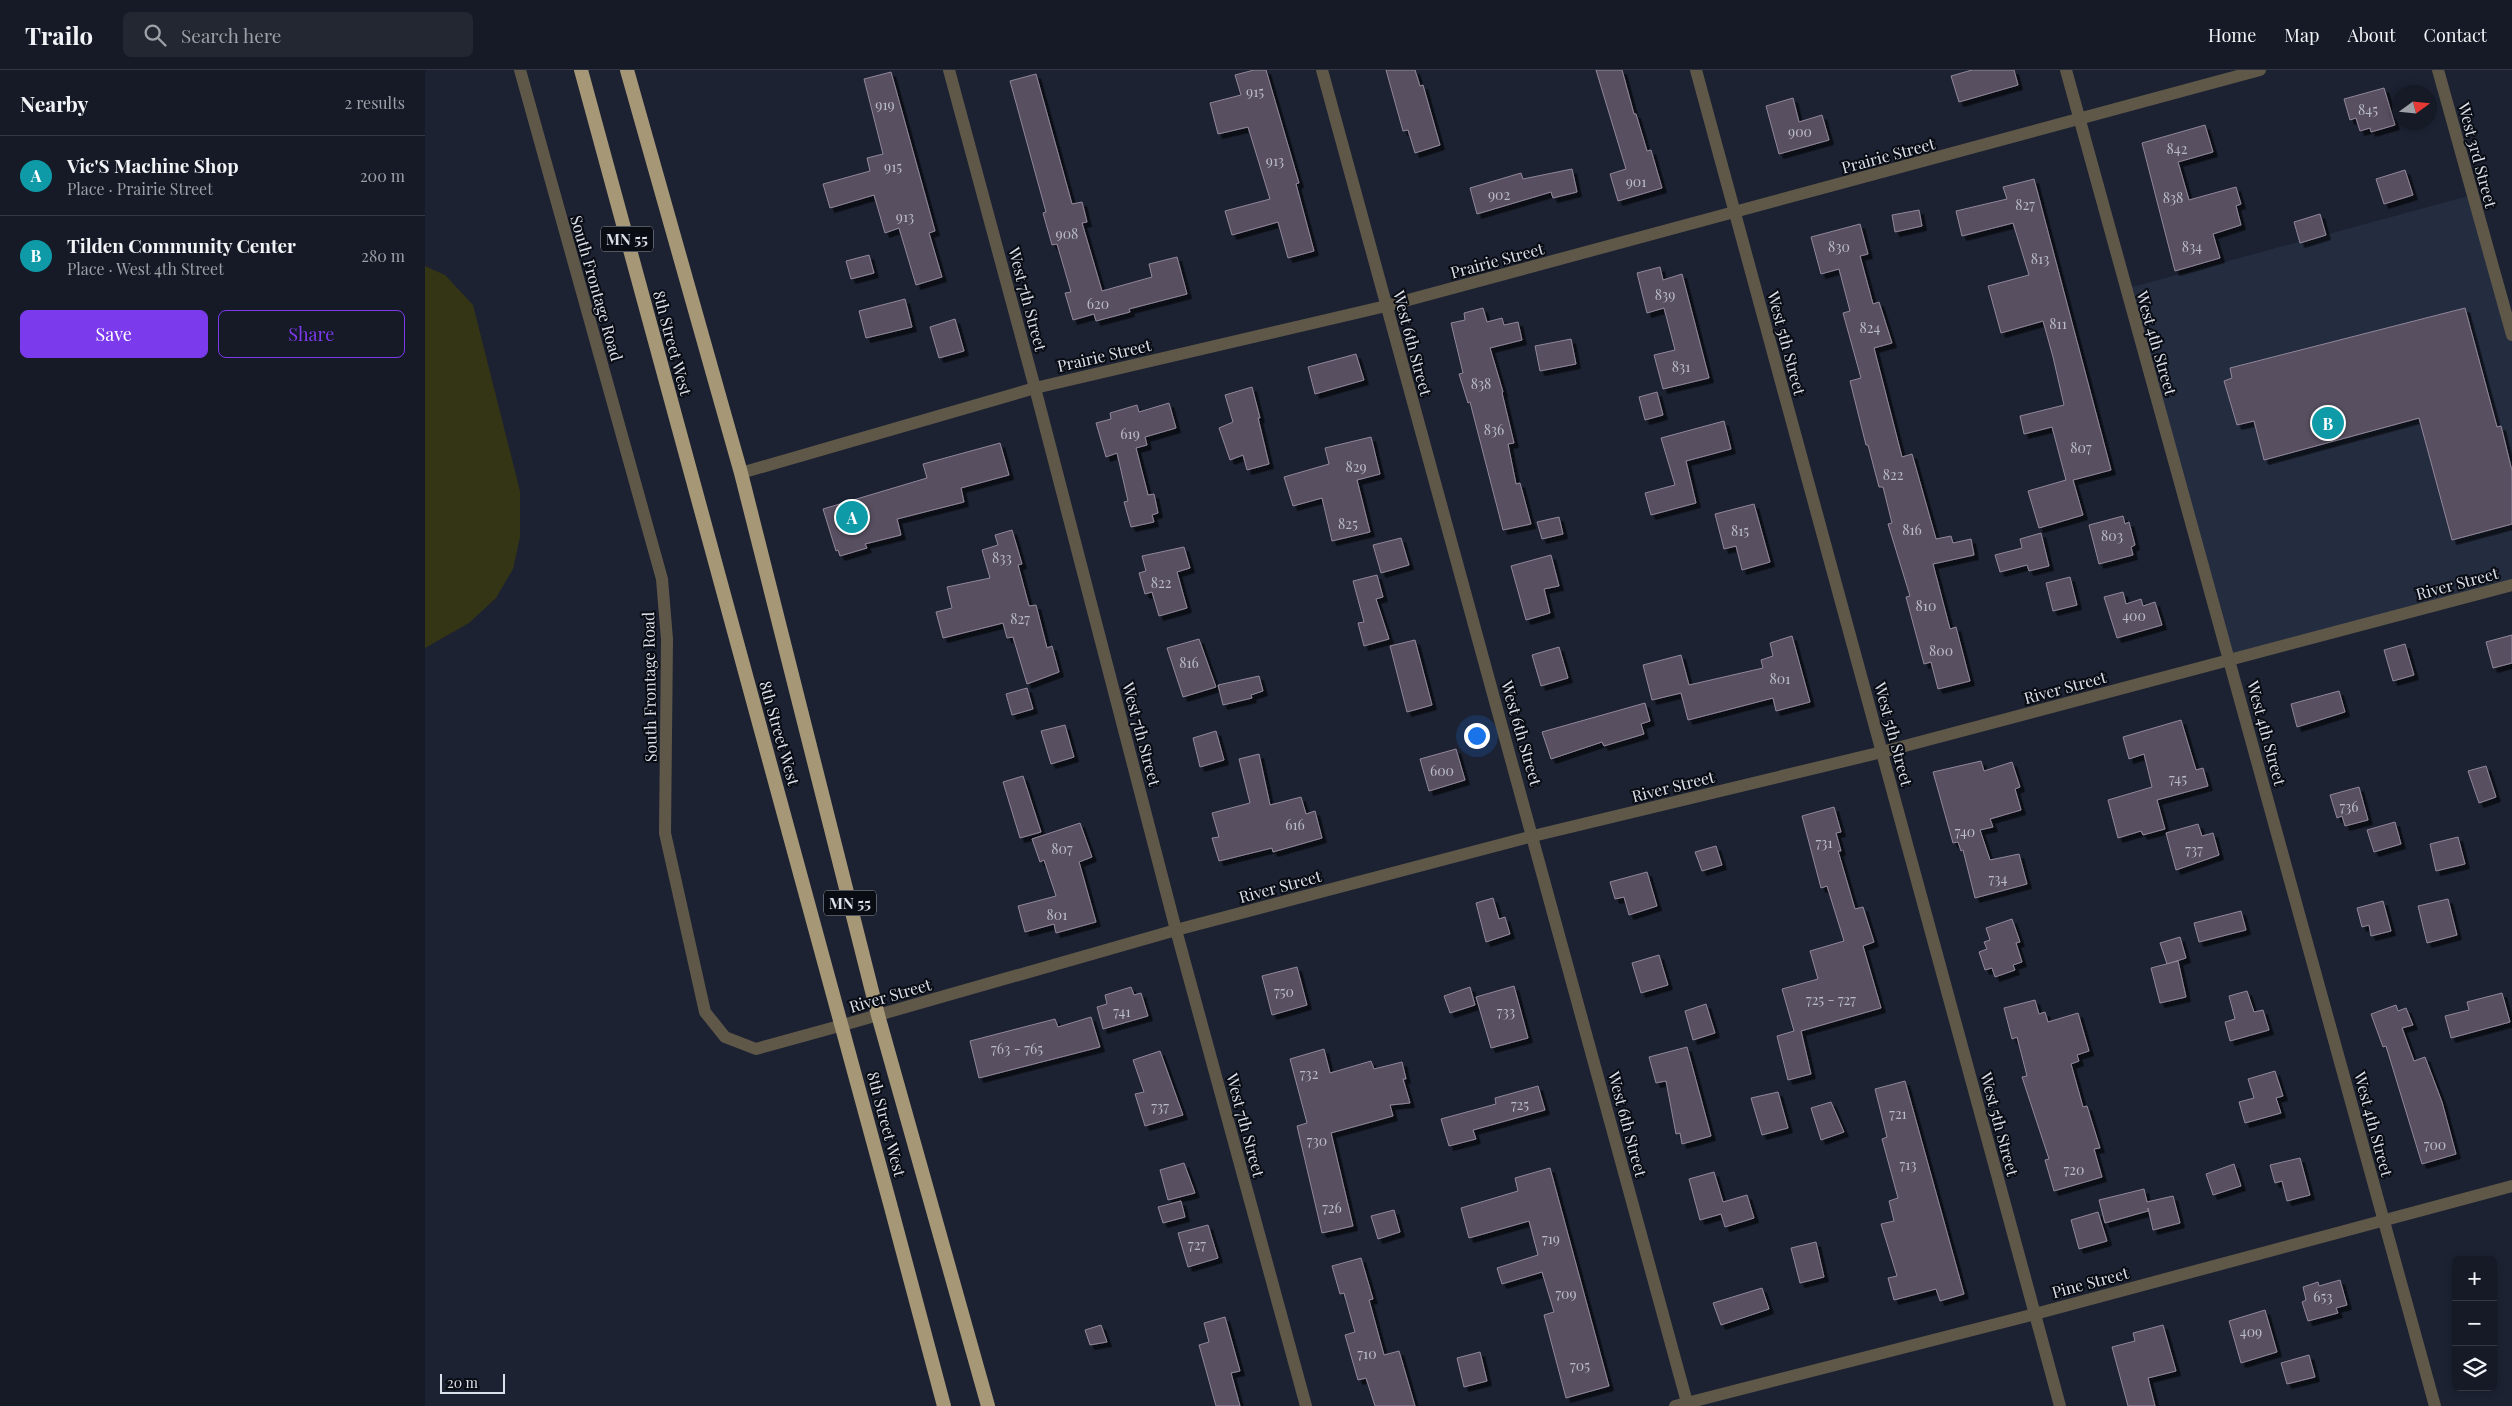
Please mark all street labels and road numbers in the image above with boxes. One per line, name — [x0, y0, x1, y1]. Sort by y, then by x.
street label: West 3rd Street — [2454, 99, 2502, 210]
street label: Prairie Street — [1839, 132, 1937, 178]
street label: South Frontage Road — [566, 213, 628, 363]
road number: MN 55 — [601, 226, 653, 252]
street label: Prairie Street — [1448, 237, 1546, 283]
street label: West 7th Street — [1004, 244, 1052, 353]
street label: West 6th Street — [1389, 287, 1437, 398]
street label: West 4th Street — [2132, 287, 2182, 398]
street label: 8th Street West — [649, 288, 697, 398]
street label: West 5th Street — [1763, 288, 1811, 398]
street label: Prairie Street — [1055, 334, 1153, 376]
street label: River Street — [2413, 562, 2501, 604]
street label: South Frontage Road — [637, 612, 661, 762]
street label: River Street — [2021, 666, 2109, 708]
street label: West 6th Street — [1497, 677, 1547, 788]
street label: West 4th Street — [2243, 677, 2291, 788]
street label: 8th Street West — [755, 678, 805, 788]
street label: West 7th Street — [1118, 679, 1166, 788]
street label: West 5th Street — [1870, 679, 1918, 789]
street label: River Street — [1629, 766, 1717, 806]
street label: River Street — [1236, 865, 1324, 907]
road number: MN 55 — [824, 890, 876, 916]
street label: River Street — [846, 973, 934, 1017]
street label: West 6th Street — [1604, 1068, 1652, 1179]
street label: West 4th Street — [2350, 1068, 2398, 1179]
street label: 8th Street West — [863, 1069, 911, 1179]
street label: West 5th Street — [1976, 1069, 2024, 1179]
street label: West 7th Street — [1222, 1070, 1270, 1179]
street label: Pine Street — [2049, 1262, 2131, 1302]

